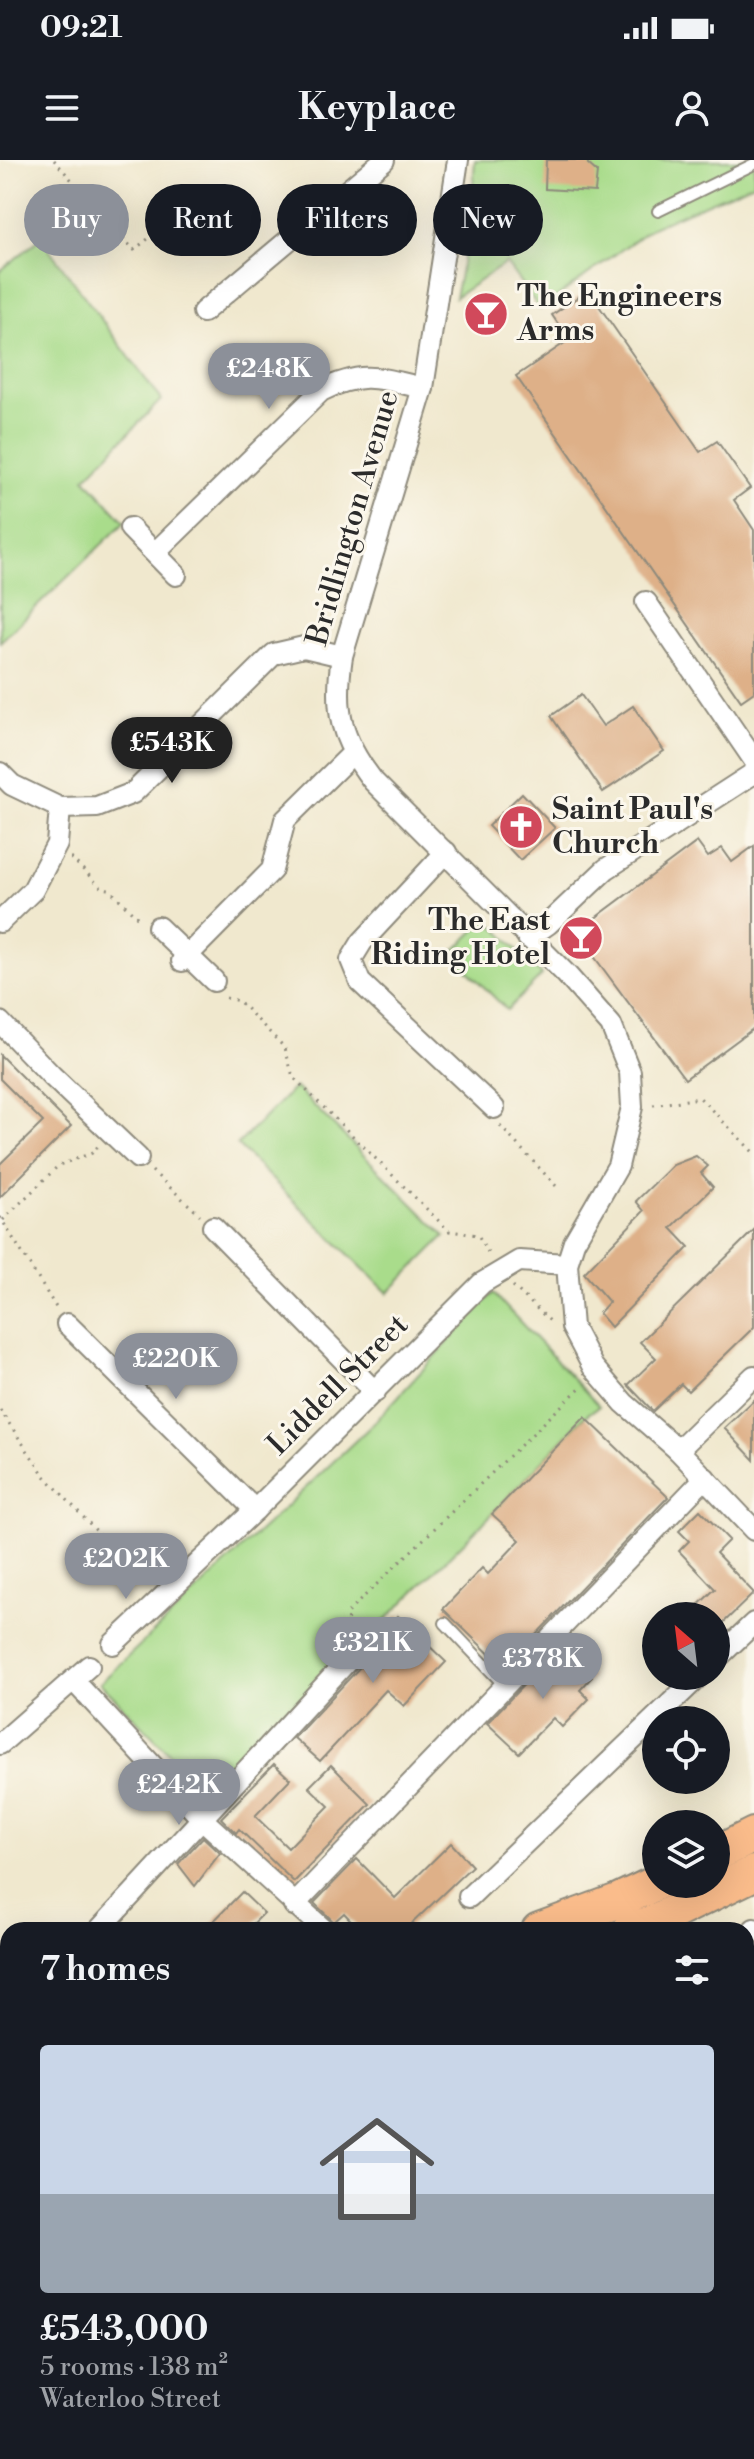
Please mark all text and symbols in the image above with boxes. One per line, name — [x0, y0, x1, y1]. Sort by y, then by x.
text: 09:21 — [40, 9, 122, 47]
icon: menu — [40, 86, 84, 130]
text: Keyplace — [298, 86, 456, 131]
icon: person — [670, 86, 714, 130]
chip: Buy — [24, 184, 129, 256]
chip: Rent — [145, 184, 261, 256]
chip: Filters — [277, 184, 417, 256]
chip: New — [433, 184, 543, 256]
place label: The Engineers Arms — [516, 278, 722, 350]
bar icon: The Engineers Arms — [462, 290, 510, 338]
pin: £248K — [213, 343, 325, 411]
text: £248K — [226, 353, 312, 385]
street label: Bridlington Avenue — [298, 386, 408, 651]
pin: £543K — [116, 717, 228, 785]
text: £543K — [129, 727, 215, 759]
place label: Saint Paul's Church — [552, 791, 713, 863]
church icon: Saint Paul's Church — [497, 803, 545, 851]
place label: The East Riding Hotel — [371, 902, 550, 974]
bar icon: The East Riding Hotel — [557, 914, 605, 962]
street label: Liddell Street — [259, 1306, 417, 1464]
pin: £220K — [120, 1333, 232, 1401]
text: £220K — [132, 1343, 220, 1375]
pin: £202K — [70, 1533, 182, 1601]
text: £202K — [83, 1543, 169, 1575]
north arrow — [642, 1602, 730, 1690]
map controls — [642, 1602, 730, 1898]
pin: £321K — [317, 1617, 429, 1685]
text: £321K — [333, 1627, 413, 1659]
pin: £378K — [487, 1633, 599, 1701]
text: £378K — [502, 1643, 584, 1675]
button: locate — [642, 1706, 730, 1794]
pin: £242K — [123, 1759, 235, 1827]
text: £242K — [136, 1769, 222, 1801]
button: layers — [642, 1810, 730, 1898]
icon: filters — [670, 1948, 714, 1992]
text: 7 homes — [40, 1949, 170, 1991]
icon: home — [305, 2097, 449, 2241]
text: £543,000 — [40, 2309, 209, 2351]
text: 5 rooms · 138 m² — [40, 2351, 228, 2383]
text: Waterloo Street — [40, 2383, 221, 2415]

